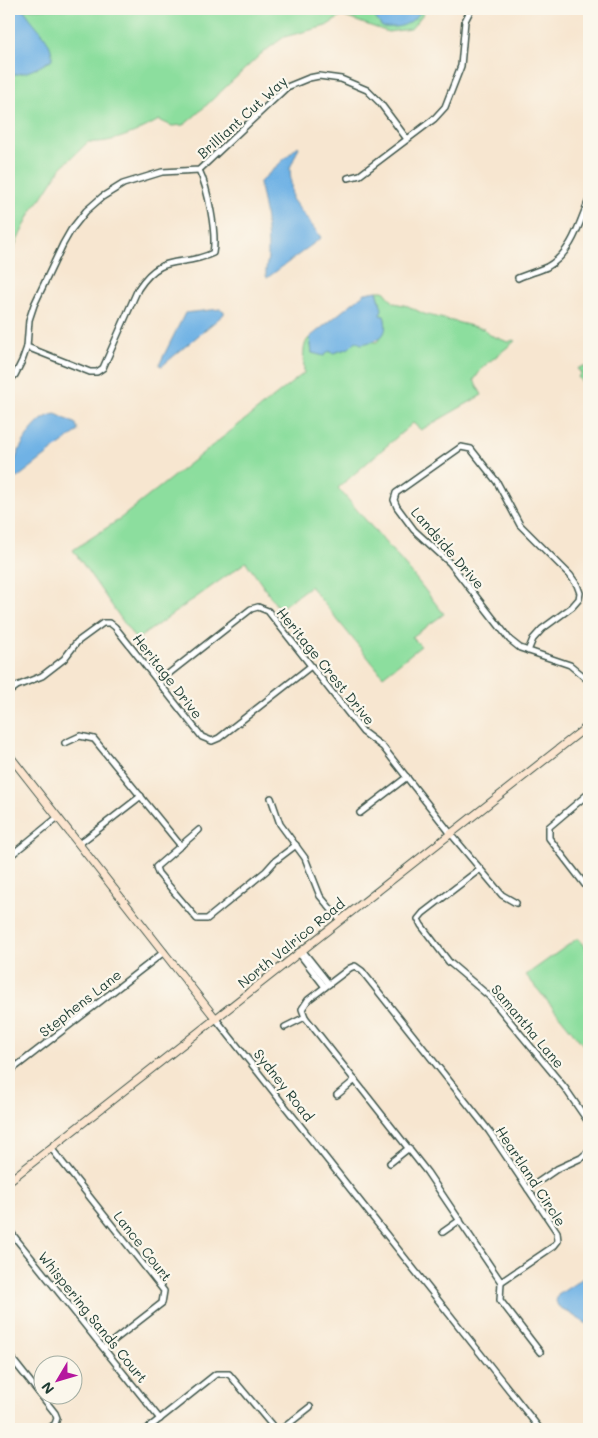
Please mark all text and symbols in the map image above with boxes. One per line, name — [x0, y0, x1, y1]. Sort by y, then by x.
street label: Brilliant Cut Way — [193, 71, 291, 163]
street label: Landside Drive — [407, 503, 489, 593]
street label: Heritage Crest Drive — [273, 603, 379, 729]
street label: Heritage Drive — [129, 630, 207, 722]
street label: North Valrico Road — [233, 894, 349, 992]
street label: Stephens Lane — [35, 965, 125, 1041]
street label: Samantha Lane — [487, 980, 569, 1072]
street label: Sydney Road — [250, 1045, 318, 1125]
street label: Heartland Circle — [492, 1122, 570, 1230]
street label: Lance Court — [110, 1207, 176, 1285]
street label: Whispering Sands Court — [34, 1247, 152, 1387]
north arrow — [32, 1356, 82, 1406]
text: N — [37, 1378, 58, 1398]

